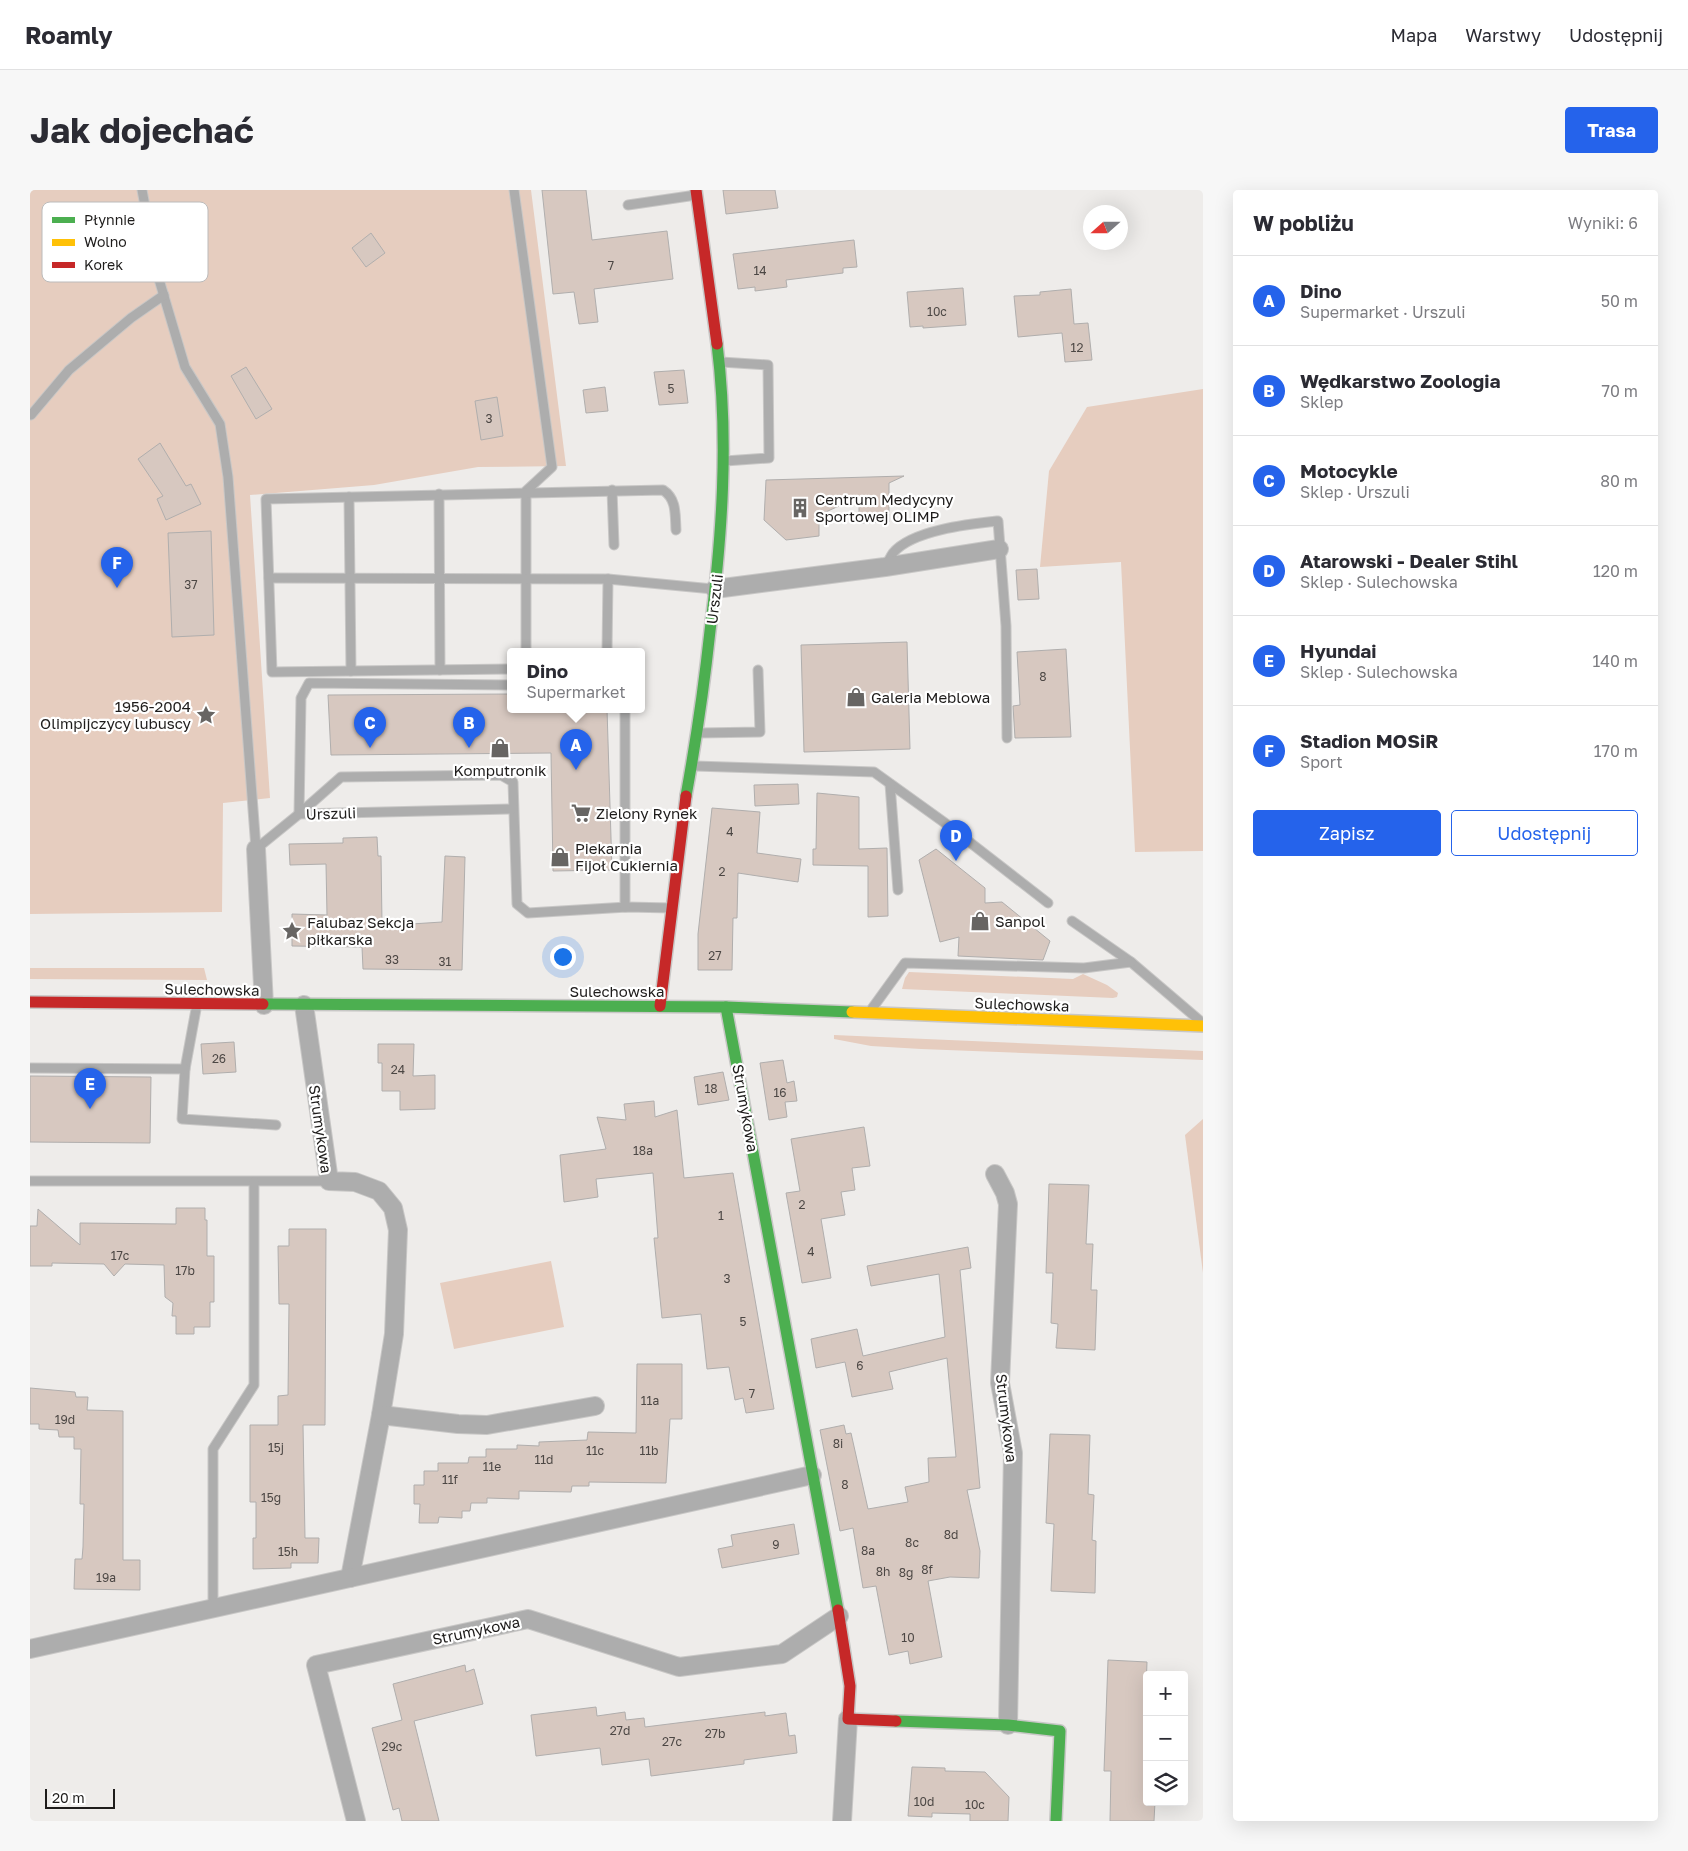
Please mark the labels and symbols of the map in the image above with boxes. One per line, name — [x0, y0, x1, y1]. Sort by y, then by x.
legend — [42, 202, 208, 282]
north arrow — [1083, 205, 1128, 250]
text: Płynnie — [84, 211, 135, 228]
text: Wolno — [84, 233, 127, 250]
text: Korek — [84, 256, 123, 273]
house number: 7 — [608, 258, 614, 273]
house number: 14 — [753, 263, 767, 278]
house number: 10c — [927, 304, 947, 319]
house number: 12 — [1071, 340, 1083, 355]
house number: 5 — [668, 381, 675, 396]
house number: 3 — [485, 411, 493, 426]
place label: Centrum Medycyny Sportowej OLIMP — [815, 490, 954, 525]
building icon: Centrum Medycyny Sportowej OLIMP — [789, 497, 811, 519]
pin: F — [101, 547, 133, 588]
street label: Urszuli — [702, 573, 726, 625]
house number: 37 — [184, 577, 198, 592]
house number: 8 — [1039, 669, 1047, 684]
shop icon: Galeria Meblowa — [845, 686, 867, 708]
place label: Galeria Meblowa — [871, 688, 990, 706]
place label: 1956-2004 Olimpijczycy lubuscy — [40, 697, 192, 732]
place icon: 1956-2004 Olimpijczycy lubuscy — [195, 704, 217, 726]
pin: C — [354, 707, 386, 748]
pin: B — [453, 707, 485, 748]
pin: A — [560, 729, 592, 770]
shop icon: Komputronik — [489, 737, 511, 759]
place label: Komputronik — [453, 761, 547, 779]
supermarket icon: Zielony Rynek — [570, 802, 592, 824]
street label: Urszuli — [306, 803, 356, 823]
place label: Zielony Rynek — [596, 804, 698, 822]
pin: D — [940, 820, 972, 861]
house number: 4 — [726, 824, 734, 839]
place label: Piekarnia Fijoł Cukiernia — [575, 839, 678, 874]
shop icon: Piekarnia Fijoł Cukiernia — [549, 846, 571, 868]
house number: 2 — [719, 864, 726, 879]
shop icon: Sanpol — [969, 910, 991, 932]
place label: Sanpol — [995, 912, 1046, 930]
place label: Falubaz Sekcja piłkarska — [307, 913, 414, 948]
place icon: Falubaz Sekcja piłkarska — [281, 920, 303, 942]
your location — [550, 944, 576, 970]
house number: 27 — [708, 948, 722, 963]
house number: 33 — [385, 952, 399, 967]
house number: 31 — [439, 954, 452, 969]
street label: Sulechowska — [164, 979, 260, 999]
street label: Sulechowska — [569, 982, 665, 1000]
street label: Sulechowska — [974, 993, 1070, 1015]
house number: 26 — [212, 1051, 226, 1066]
house number: 24 — [391, 1062, 405, 1077]
street label: Strumykowa — [729, 1063, 763, 1153]
pin: E — [74, 1068, 106, 1109]
house number: 18 — [704, 1081, 718, 1096]
street label: Strumykowa — [306, 1084, 336, 1174]
house number: 16 — [773, 1085, 787, 1100]
house number: 18a — [633, 1143, 653, 1158]
house number: 2 — [799, 1197, 806, 1212]
house number: 1 — [718, 1208, 724, 1223]
house number: 4 — [807, 1244, 815, 1259]
house number: 17c — [111, 1248, 130, 1263]
house number: 17b — [175, 1263, 195, 1278]
house number: 3 — [723, 1271, 731, 1286]
house number: 5 — [740, 1314, 747, 1329]
house number: 6 — [856, 1358, 864, 1373]
street label: Strumykowa — [993, 1373, 1021, 1463]
house number: 7 — [749, 1386, 755, 1401]
house number: 11a — [641, 1393, 659, 1408]
house number: 19d — [55, 1412, 75, 1427]
house number: 8i — [833, 1436, 843, 1451]
house number: 15j — [268, 1440, 284, 1455]
house number: 11c — [586, 1443, 605, 1458]
house number: 11b — [639, 1443, 659, 1458]
house number: 11d — [534, 1452, 554, 1467]
house number: 11e — [483, 1459, 501, 1474]
house number: 11f — [442, 1472, 459, 1487]
house number: 8 — [841, 1477, 849, 1492]
house number: 15g — [261, 1490, 281, 1505]
house number: 8d — [944, 1527, 958, 1542]
house number: 8c — [905, 1535, 919, 1550]
house number: 9 — [772, 1537, 780, 1552]
house number: 8a — [861, 1543, 875, 1558]
house number: 15h — [278, 1544, 298, 1559]
house number: 8f — [921, 1562, 933, 1577]
house number: 8h — [876, 1564, 890, 1579]
house number: 8g — [899, 1565, 913, 1580]
house number: 19a — [96, 1570, 116, 1585]
street label: Strumykowa — [431, 1612, 521, 1648]
house number: 10 — [901, 1630, 915, 1645]
house number: 27d — [610, 1723, 630, 1738]
house number: 27b — [705, 1726, 725, 1741]
house number: 27c — [662, 1734, 682, 1749]
house number: 29c — [382, 1739, 403, 1754]
scale bar — [45, 1786, 115, 1809]
house number: 10d — [914, 1794, 934, 1809]
house number: 10c — [965, 1797, 985, 1812]

